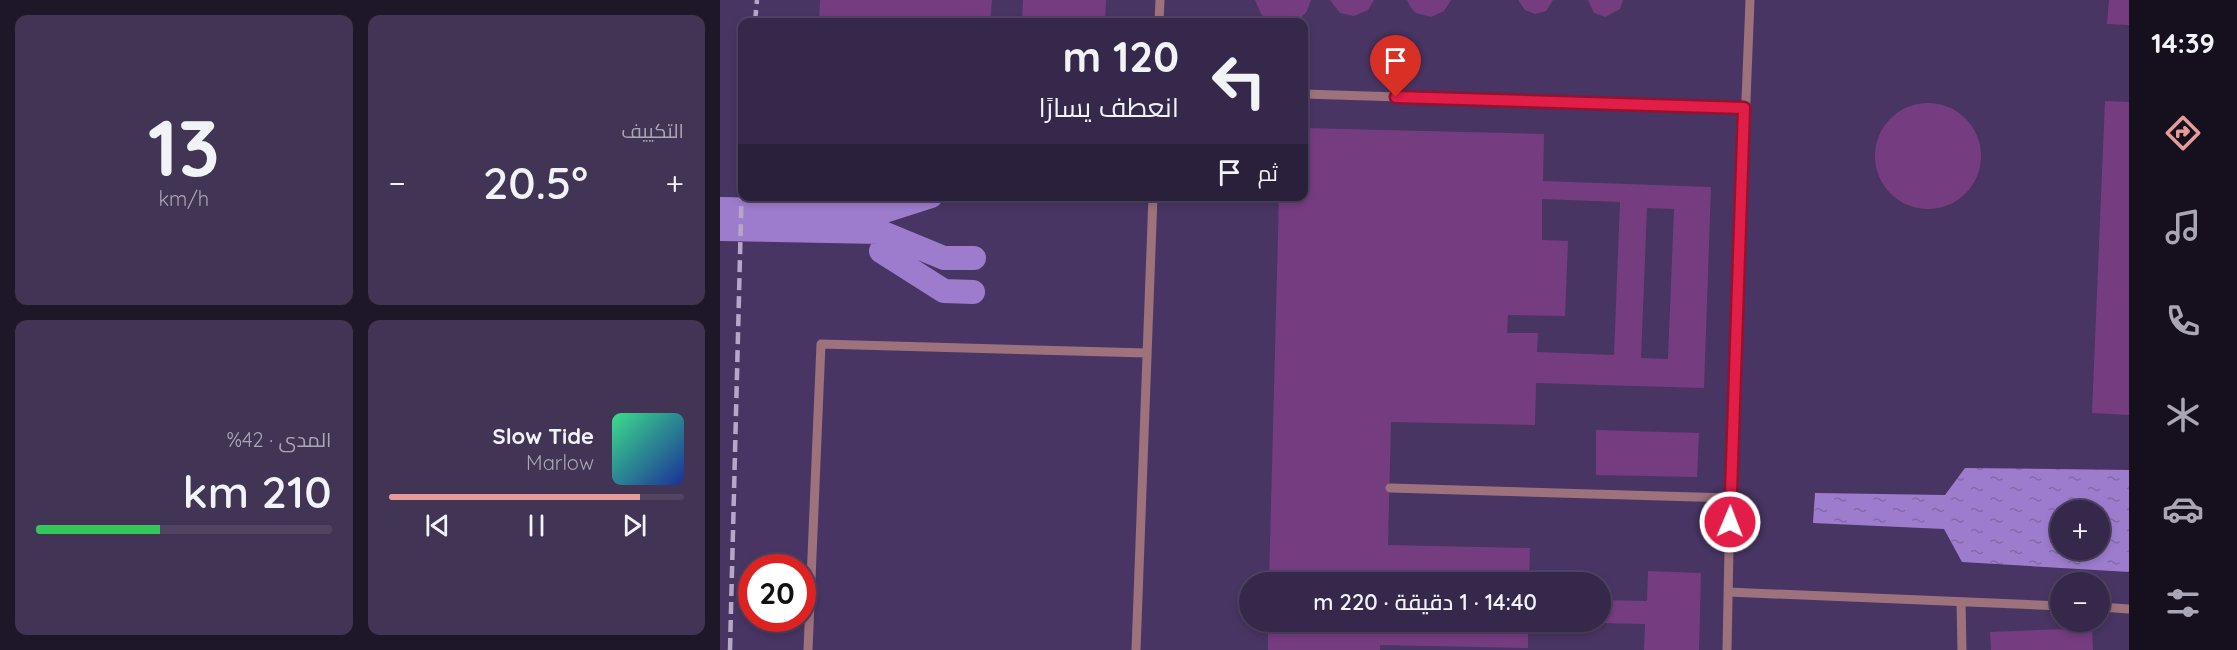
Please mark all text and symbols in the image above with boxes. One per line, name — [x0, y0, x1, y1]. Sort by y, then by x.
text: 14:39 — [2151, 26, 2215, 60]
text: 120 m — [1062, 30, 1179, 83]
pin — [1370, 35, 1421, 97]
icon: left — [1200, 42, 1278, 120]
icon: arrive — [1379, 44, 1412, 77]
text: انعطف يسارًا — [1039, 90, 1179, 124]
text: 13 — [148, 98, 220, 196]
icon: directions — [2162, 112, 2204, 154]
text: التكييف — [621, 118, 684, 143]
text: 20.5° — [483, 154, 588, 210]
icon: arrive — [1213, 156, 1246, 189]
text: ثم — [1258, 159, 1278, 187]
text: − — [389, 162, 406, 203]
text: + — [665, 162, 684, 203]
text: km/h — [158, 186, 209, 211]
icon: music — [2162, 206, 2204, 248]
icon: phone — [2162, 300, 2204, 342]
icon: climate — [2162, 394, 2204, 436]
text: Slow Tide — [493, 422, 594, 450]
text: المدى · 42% — [227, 427, 332, 452]
text: Marlow — [526, 450, 594, 475]
text: 210 km — [183, 463, 332, 519]
icon: car — [2162, 488, 2204, 530]
position arrow — [1698, 490, 1762, 554]
map controls — [2050, 500, 2110, 632]
button: + — [2050, 500, 2110, 560]
icon: previous — [421, 509, 454, 542]
icon: pause — [520, 509, 553, 542]
icon: next — [618, 509, 651, 542]
speed limit sign: 20 — [738, 554, 816, 632]
button: − — [2050, 572, 2110, 632]
icon: filters — [2162, 582, 2204, 624]
text: 14:40 · 1 دقيقة · 220 m — [1313, 588, 1537, 616]

